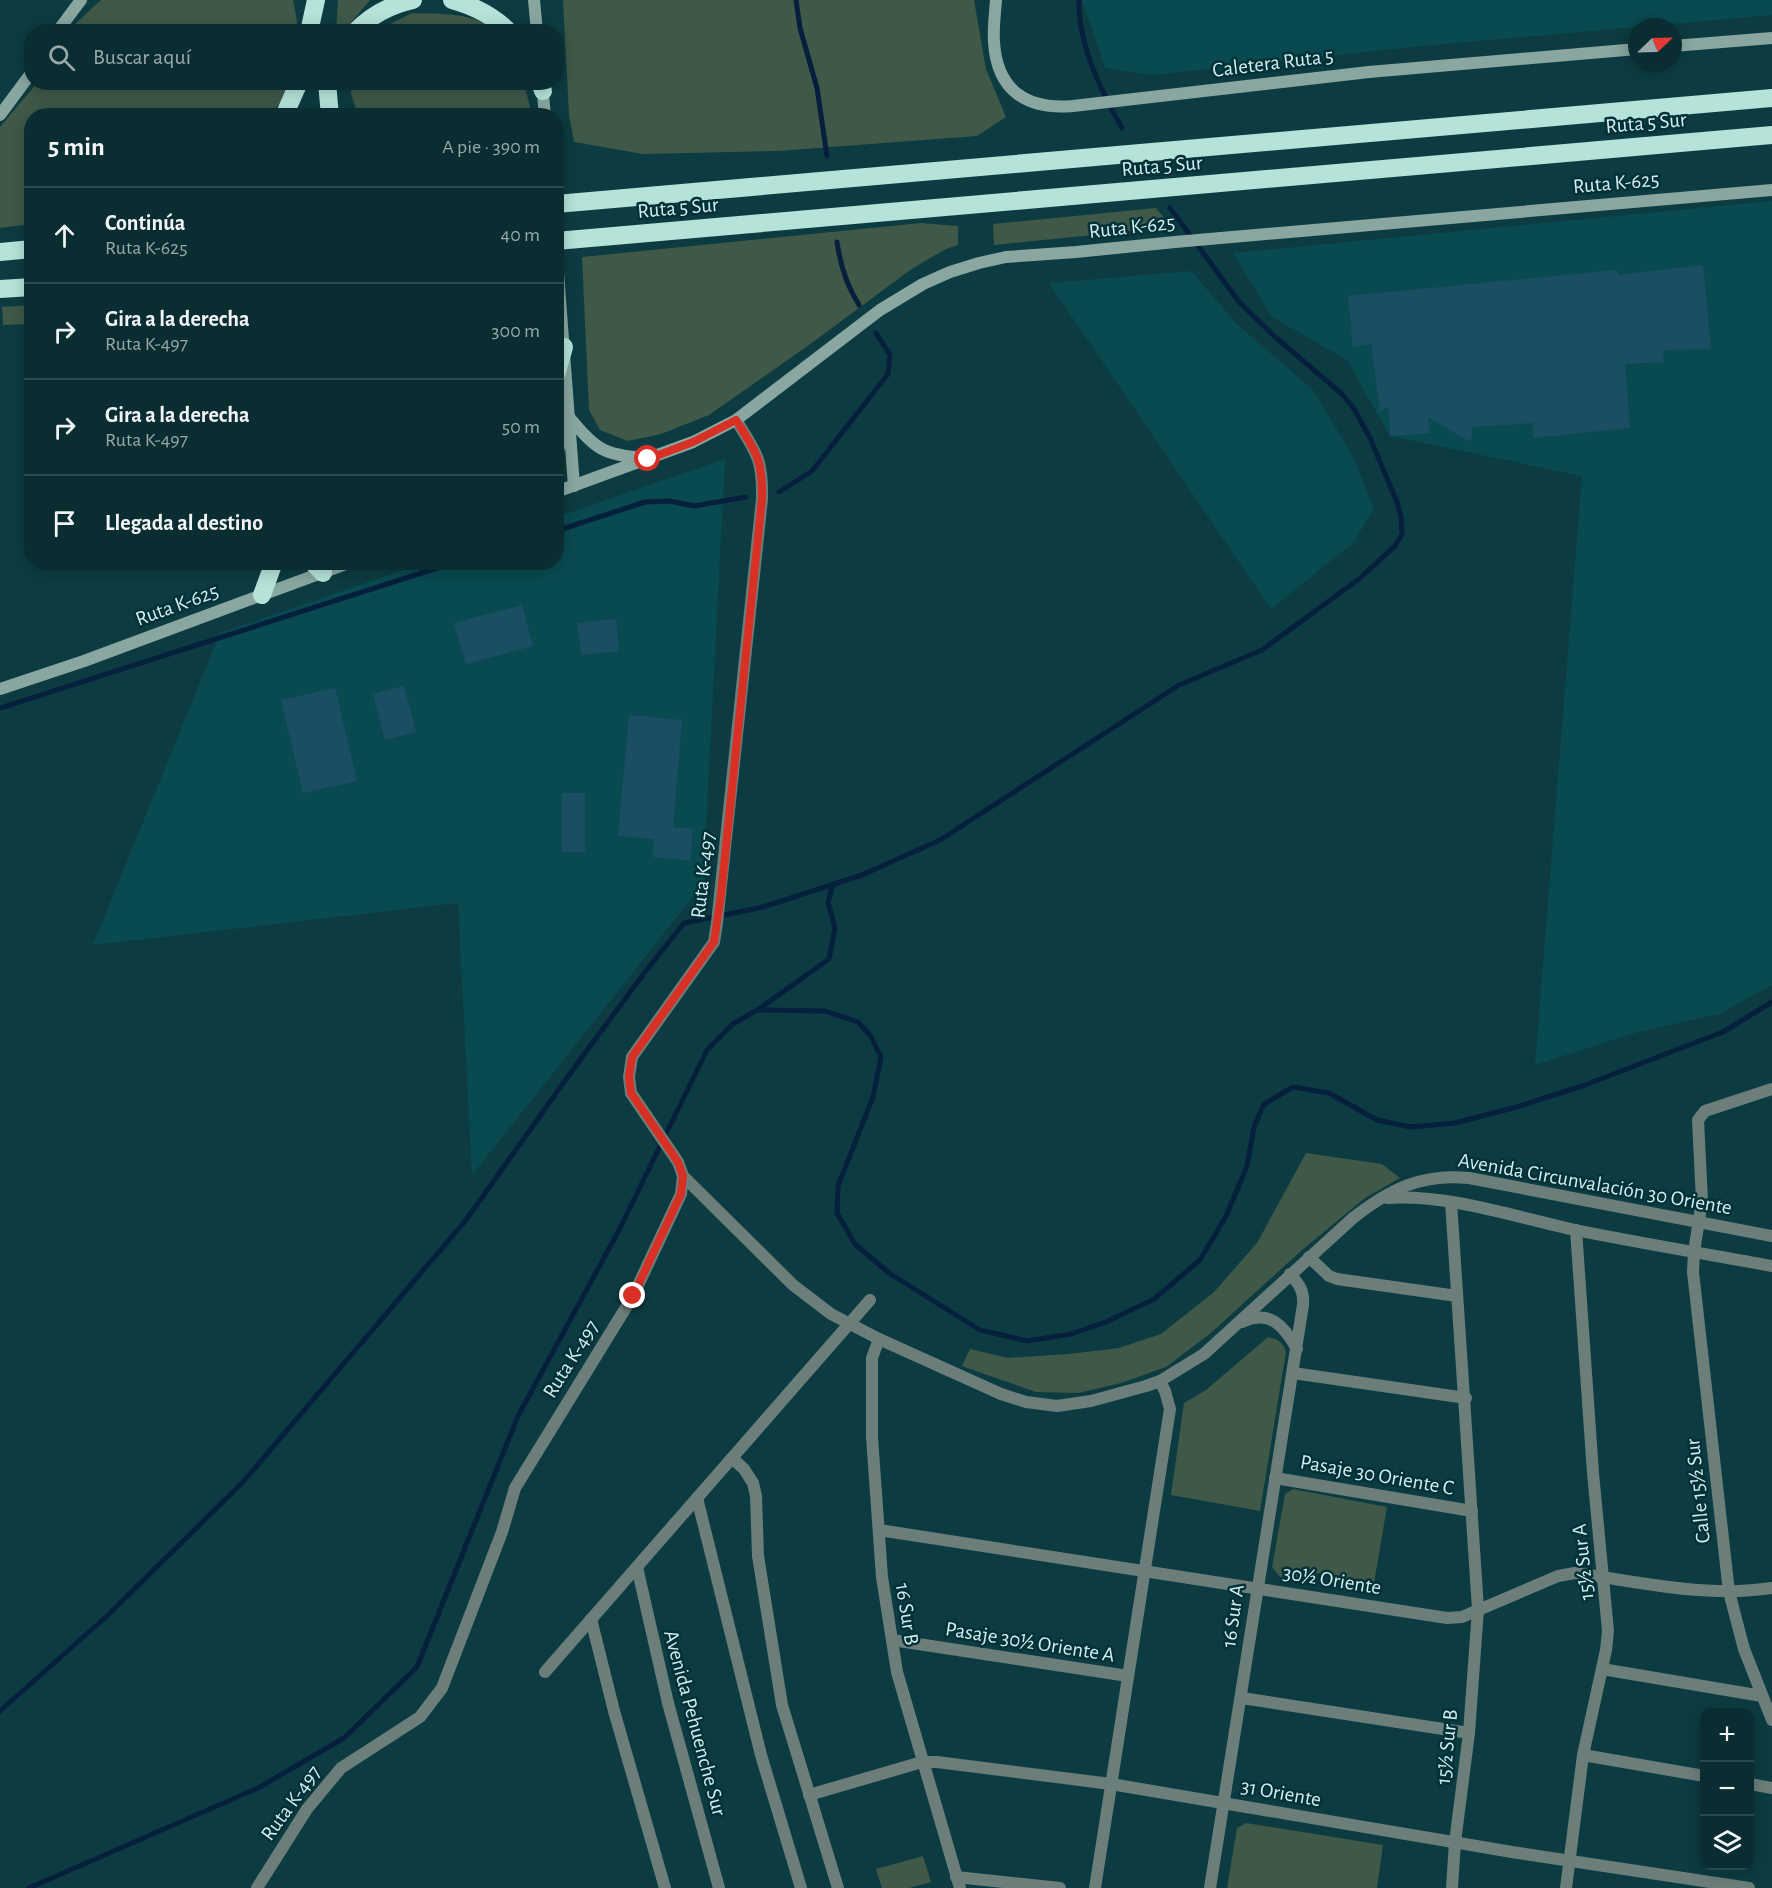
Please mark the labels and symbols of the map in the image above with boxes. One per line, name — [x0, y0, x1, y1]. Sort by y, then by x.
north arrow — [1628, 18, 1682, 72]
street label: Caletera Ruta 5 — [1211, 45, 1335, 81]
street label: Ruta 5 Sur — [1605, 109, 1688, 137]
street label: Ruta 5 Sur — [1121, 152, 1204, 180]
street label: Ruta K-625 — [1572, 169, 1660, 197]
street label: Ruta 5 Sur — [637, 194, 720, 222]
street label: Ruta K-625 — [1088, 212, 1176, 242]
route start — [634, 445, 660, 471]
street label: Ruta K-625 — [133, 580, 221, 630]
street label: Ruta K-497 — [687, 830, 719, 920]
street label: Avenida Circunvalación 30 Oriente — [1457, 1150, 1733, 1218]
route end — [619, 1282, 645, 1308]
street label: Ruta K-497 — [539, 1316, 603, 1402]
street label: Calle 15½ Sur — [1682, 1437, 1714, 1544]
street label: Pasaje 30 Oriente C — [1299, 1451, 1456, 1499]
street label: 15½ Sur A — [1569, 1523, 1597, 1601]
street label: 30½ Oriente — [1281, 1562, 1383, 1598]
street label: 16 Sur B — [892, 1581, 922, 1647]
street label: 16 Sur A — [1218, 1583, 1248, 1649]
street label: Pasaje 30½ Oriente A — [944, 1618, 1116, 1666]
street label: Avenida Pehuenche Sur — [660, 1628, 730, 1818]
street label: 15½ Sur B — [1433, 1708, 1461, 1786]
street label: Ruta K-497 — [257, 1761, 325, 1844]
street label: 31 Oriente — [1239, 1776, 1323, 1810]

